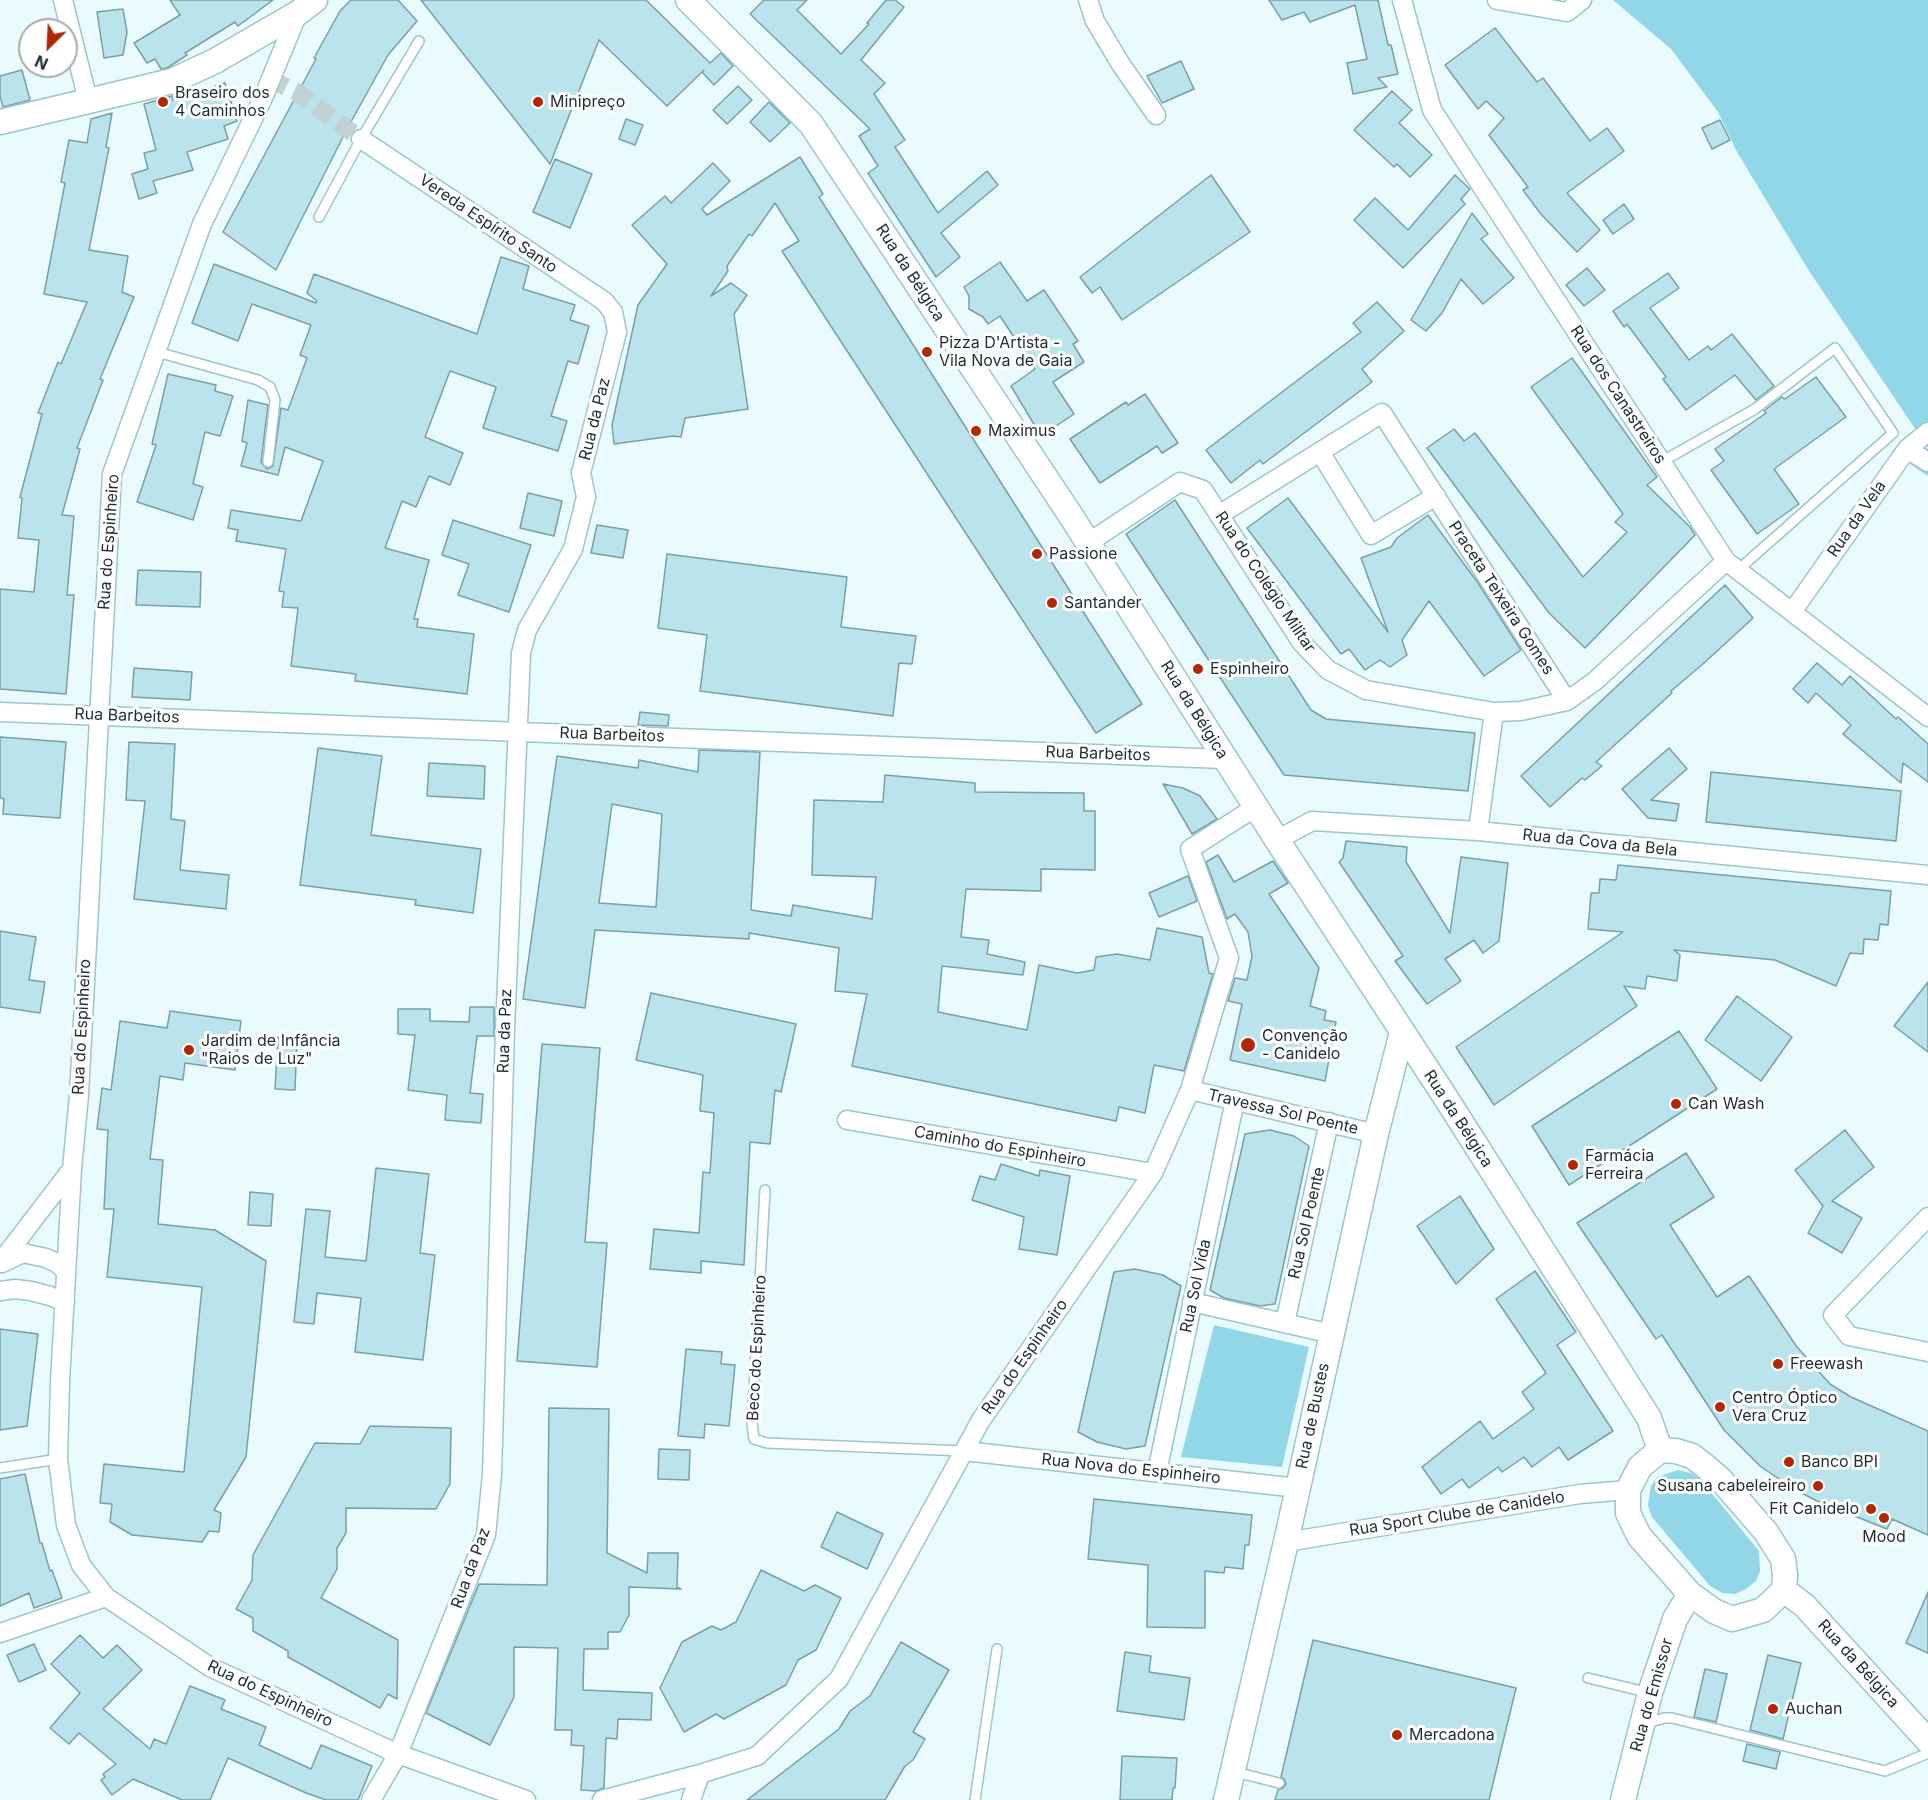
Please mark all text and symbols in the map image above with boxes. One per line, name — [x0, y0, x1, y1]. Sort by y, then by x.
north arrow — [18, 18, 78, 78]
text: N — [32, 51, 51, 74]
place label: Braseiro dos 4 Caminhos — [175, 83, 270, 121]
place label: Minipreço — [550, 92, 625, 112]
marker: Braseiro dos 4 Caminhos — [156, 95, 170, 109]
marker: Minipreço — [531, 95, 545, 109]
street label: Vereda Espírito Santo — [415, 171, 561, 277]
street label: Rua da Bélgica — [871, 221, 949, 325]
street label: Rua dos Canastreiros — [1566, 322, 1670, 468]
place label: Pizza D'Artista - Vila Nova de Gaia — [939, 333, 1072, 371]
marker: Pizza D'Artista - Vila Nova de Gaia — [920, 345, 934, 359]
street label: Rua da Paz — [575, 376, 615, 462]
place label: Maximus — [988, 421, 1056, 441]
marker: Maximus — [969, 424, 983, 438]
street label: Rua do Espinheiro — [95, 473, 123, 611]
street label: Rua da Vela — [1824, 477, 1890, 561]
street label: Rua do Colégio Militar — [1211, 508, 1319, 656]
street label: Praceta Teixeira Gomes — [1444, 518, 1558, 678]
place label: Passione — [1049, 544, 1117, 564]
marker: Passione — [1030, 547, 1044, 561]
place label: Santander — [1064, 593, 1142, 613]
marker: Santander — [1045, 596, 1059, 610]
street label: Rua da Bélgica — [1156, 657, 1232, 763]
place label: Espinheiro — [1210, 659, 1289, 679]
marker: Espinheiro — [1191, 662, 1205, 676]
street label: Rua Barbeitos — [74, 705, 180, 727]
street label: Rua Barbeitos — [559, 724, 665, 746]
street label: Rua Barbeitos — [1045, 743, 1151, 765]
street label: Rua da Cova da Bela — [1522, 825, 1678, 861]
street label: Rua do Espinheiro — [69, 958, 95, 1096]
street label: Rua da Paz — [494, 988, 516, 1074]
place label: Convenção - Canidelo — [1262, 1026, 1348, 1064]
place label: Jardim de Infância "Raios de Luz" — [201, 1031, 341, 1069]
marker: Convenção - Canidelo — [1239, 1036, 1257, 1054]
marker: Jardim de Infância "Raios de Luz" — [182, 1043, 196, 1057]
street label: Rua da Bélgica — [1419, 1067, 1497, 1171]
street label: Travessa Sol Poente — [1206, 1085, 1360, 1139]
place label: Can Wash — [1688, 1094, 1764, 1114]
marker: Can Wash — [1669, 1097, 1683, 1111]
street label: Caminho do Espinheiro — [912, 1122, 1088, 1172]
place label: Farmácia Ferreira — [1585, 1146, 1654, 1184]
marker: Farmácia Ferreira — [1566, 1158, 1580, 1172]
street label: Rua Sol Poente — [1285, 1165, 1329, 1281]
street label: Rua Sol Vida — [1177, 1237, 1215, 1335]
street label: Beco do Espinheiro — [744, 1275, 770, 1421]
street label: Rua do Espinheiro — [978, 1296, 1072, 1418]
place label: Freewash — [1790, 1354, 1863, 1374]
marker: Freewash — [1771, 1357, 1785, 1371]
street label: Rua de Bustes — [1292, 1361, 1334, 1471]
place label: Centro Óptico Vera Cruz — [1732, 1388, 1837, 1426]
marker: Centro Óptico Vera Cruz — [1713, 1400, 1727, 1414]
street label: Rua Nova do Espinheiro — [1040, 1450, 1222, 1488]
place label: Banco BPI — [1801, 1452, 1878, 1472]
marker: Banco BPI — [1782, 1455, 1796, 1469]
place label: Susana cabeleireiro — [1657, 1476, 1806, 1496]
marker: Susana cabeleireiro — [1811, 1479, 1825, 1493]
street label: Rua Sport Clube de Canidelo — [1348, 1487, 1566, 1541]
place label: Fit Canidelo — [1769, 1499, 1859, 1519]
marker: Fit Canidelo — [1864, 1502, 1878, 1516]
marker: Mood — [1877, 1511, 1891, 1525]
street label: Rua da Paz — [448, 1525, 494, 1611]
place label: Mood — [1862, 1527, 1906, 1547]
street label: Rua da Bélgica — [1813, 1616, 1903, 1712]
street label: Rua do Emissor — [1627, 1636, 1677, 1754]
street label: Rua do Espinheiro — [204, 1656, 336, 1732]
place label: Auchan — [1785, 1699, 1843, 1719]
marker: Auchan — [1766, 1702, 1780, 1716]
place label: Mercadona — [1409, 1725, 1495, 1745]
marker: Mercadona — [1390, 1728, 1404, 1742]

